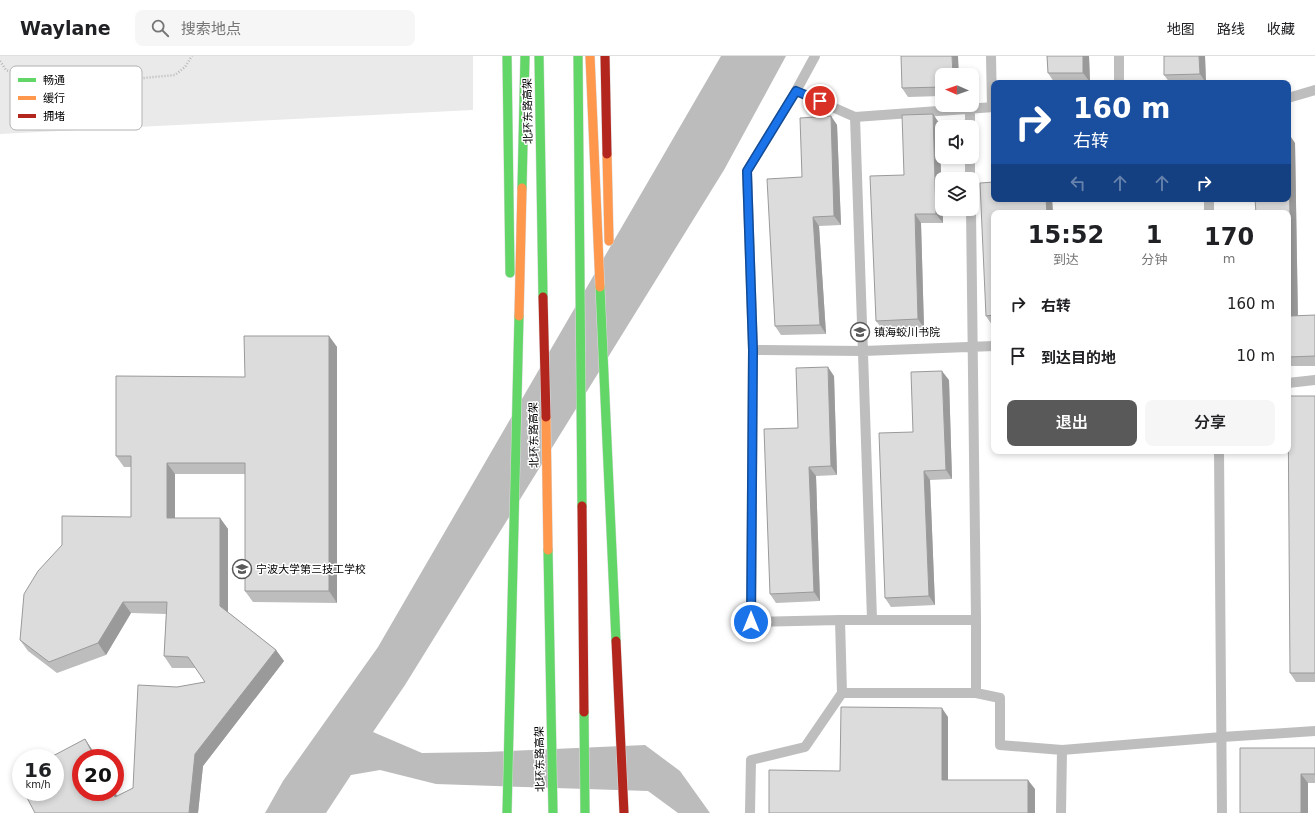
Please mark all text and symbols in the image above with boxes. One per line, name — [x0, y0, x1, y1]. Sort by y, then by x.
search box — [135, 10, 415, 46]
text: Waylane — [20, 17, 111, 39]
icon: search — [149, 17, 171, 39]
text: 搜索地点 — [181, 20, 241, 38]
text: 地图 — [1167, 21, 1195, 37]
text: 路线 — [1217, 21, 1245, 37]
text: 收藏 — [1267, 21, 1295, 37]
legend — [10, 66, 142, 130]
north arrow — [935, 68, 979, 112]
map controls — [935, 68, 979, 216]
text: 畅通 — [43, 74, 65, 87]
street label: 北环东路高架 — [521, 78, 535, 144]
pin — [803, 84, 837, 118]
icon: arrive — [809, 90, 831, 112]
text: 缓行 — [43, 92, 65, 105]
text: 160 m — [1073, 92, 1170, 125]
icon: right — [1007, 96, 1059, 148]
text: 拥堵 — [43, 110, 65, 123]
button: sound — [935, 120, 979, 164]
text: 右转 — [1073, 130, 1109, 151]
button: layers — [935, 172, 979, 216]
icon: left — [1067, 172, 1089, 194]
icon: ahead — [1109, 172, 1131, 194]
icon: ahead — [1151, 172, 1173, 194]
icon: right — [1193, 172, 1215, 194]
text: 15:52 — [1028, 221, 1104, 249]
text: 1 — [1146, 221, 1162, 249]
text: 170 — [1204, 223, 1254, 251]
text: m — [1223, 251, 1235, 266]
text: 到达 — [1053, 252, 1079, 267]
text: 分钟 — [1141, 252, 1167, 267]
icon: right — [1007, 293, 1029, 315]
text: 160 m — [1227, 295, 1275, 313]
text: 右转 — [1041, 297, 1071, 315]
school or university icon: 镇海蛟川书院 — [849, 321, 871, 343]
place label: 镇海蛟川书院 — [874, 326, 940, 339]
icon: arrive — [1007, 345, 1029, 367]
text: 10 m — [1237, 347, 1275, 365]
text: 到达目的地 — [1041, 349, 1116, 367]
button: 退出 — [1007, 400, 1137, 446]
button: 分享 — [1145, 400, 1275, 446]
street label: 北环东路高架 — [527, 402, 541, 468]
school or university icon: 宁波大学第三技工学校 — [231, 558, 253, 580]
place label: 宁波大学第三技工学校 — [256, 563, 366, 576]
position arrow — [730, 601, 772, 643]
street label: 北环东路高架 — [533, 726, 547, 792]
speed limit sign: 20 — [72, 749, 124, 801]
text: 16 — [24, 758, 52, 782]
text: km/h — [25, 779, 51, 790]

